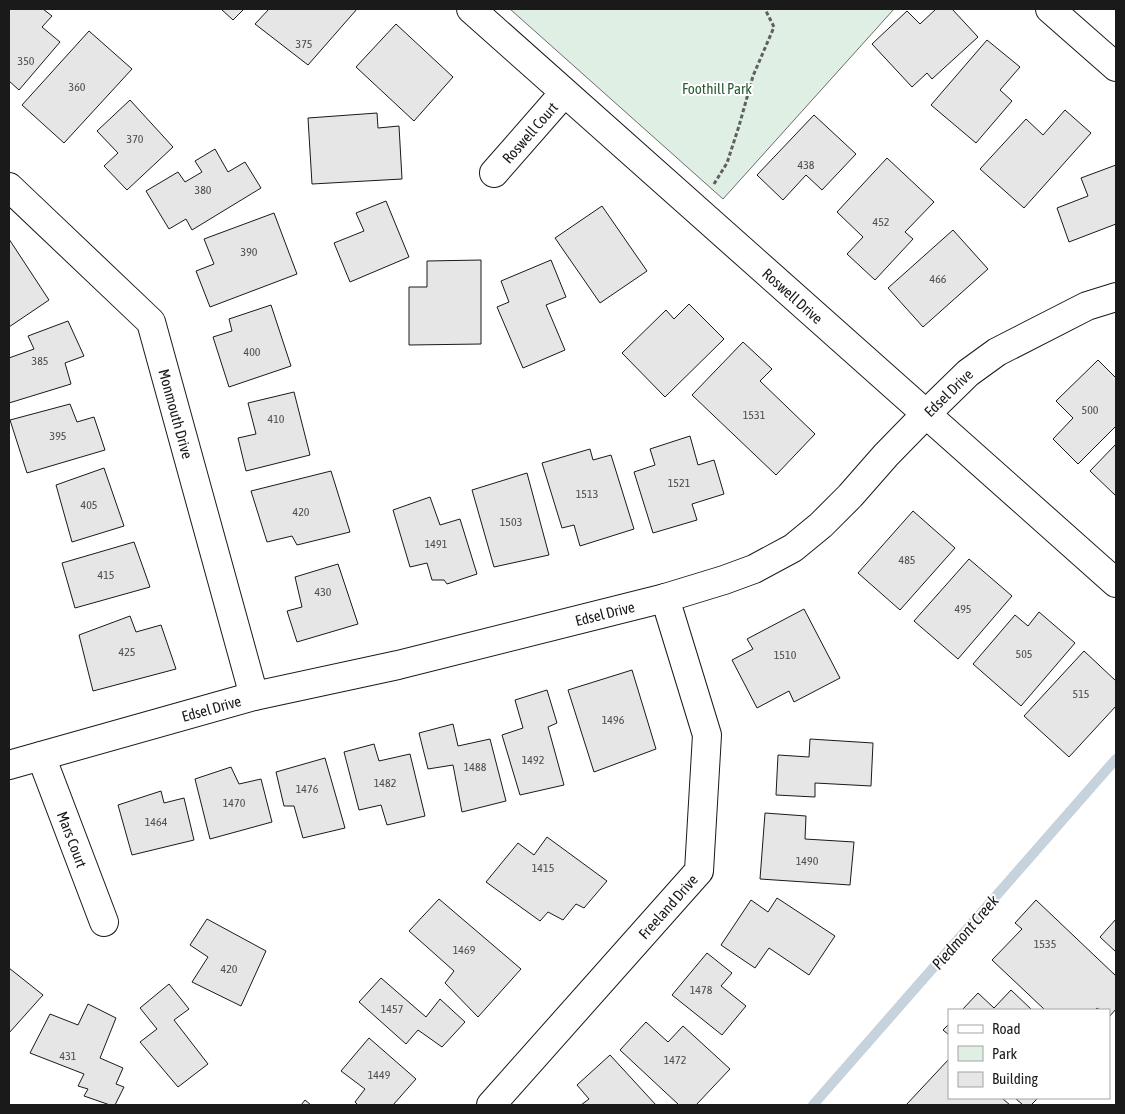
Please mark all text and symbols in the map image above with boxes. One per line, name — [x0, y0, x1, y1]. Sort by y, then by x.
house number: 375 — [296, 37, 312, 51]
house number: 350 — [18, 54, 35, 68]
house number: 360 — [69, 80, 86, 94]
park label: Foothill Park — [682, 80, 752, 97]
street label: Roswell Court — [498, 98, 561, 166]
house number: 370 — [127, 132, 144, 146]
house number: 438 — [798, 158, 815, 172]
house number: 380 — [195, 183, 212, 197]
house number: 452 — [873, 215, 889, 229]
house number: 390 — [241, 245, 258, 259]
street label: Roswell Drive — [759, 264, 827, 327]
house number: 466 — [930, 272, 947, 286]
house number: 400 — [244, 345, 261, 359]
house number: 385 — [32, 354, 48, 368]
street label: Edsel Drive — [920, 365, 976, 420]
street label: Monmouth Drive — [156, 367, 197, 461]
house number: 500 — [1082, 403, 1099, 417]
house number: 1531 — [743, 408, 766, 422]
house number: 410 — [268, 412, 285, 426]
house number: 395 — [50, 429, 66, 443]
house number: 1521 — [668, 476, 691, 490]
house number: 1513 — [576, 487, 598, 501]
house number: 405 — [81, 498, 97, 512]
house number: 420 — [293, 505, 310, 519]
house number: 1503 — [500, 515, 522, 529]
house number: 1491 — [425, 537, 448, 551]
house number: 485 — [899, 553, 915, 567]
house number: 415 — [98, 568, 114, 582]
house number: 430 — [315, 585, 332, 599]
street label: Edsel Drive — [573, 597, 637, 629]
house number: 495 — [955, 602, 971, 616]
house number: 425 — [119, 645, 135, 659]
house number: 505 — [1016, 647, 1032, 661]
house number: 1510 — [774, 648, 797, 662]
house number: 515 — [1073, 687, 1089, 701]
street label: Edsel Drive — [180, 692, 243, 724]
house number: 1496 — [602, 713, 625, 727]
house number: 1492 — [522, 753, 544, 767]
house number: 1488 — [464, 760, 487, 774]
house number: 1482 — [374, 776, 396, 790]
house number: 1476 — [296, 782, 319, 796]
house number: 1470 — [223, 796, 246, 810]
street label: Mars Court — [54, 809, 91, 870]
house number: 1464 — [145, 815, 168, 829]
house number: 1490 — [796, 854, 819, 868]
house number: 1415 — [532, 861, 554, 875]
street label: Freeland Drive — [635, 870, 701, 942]
water label: Piedmont Creek — [928, 891, 1003, 973]
house number: 1535 — [1034, 937, 1056, 951]
house number: 1469 — [453, 943, 476, 957]
house number: 420 — [221, 962, 238, 976]
house number: 1478 — [690, 983, 713, 997]
house number: 1457 — [381, 1002, 404, 1016]
legend — [948, 1009, 1110, 1099]
text: Road — [992, 1020, 1021, 1037]
text: Park — [992, 1045, 1017, 1062]
house number: 431 — [60, 1049, 77, 1063]
house number: 1472 — [664, 1053, 686, 1067]
house number: 1449 — [368, 1068, 391, 1082]
text: Building — [992, 1070, 1038, 1087]

